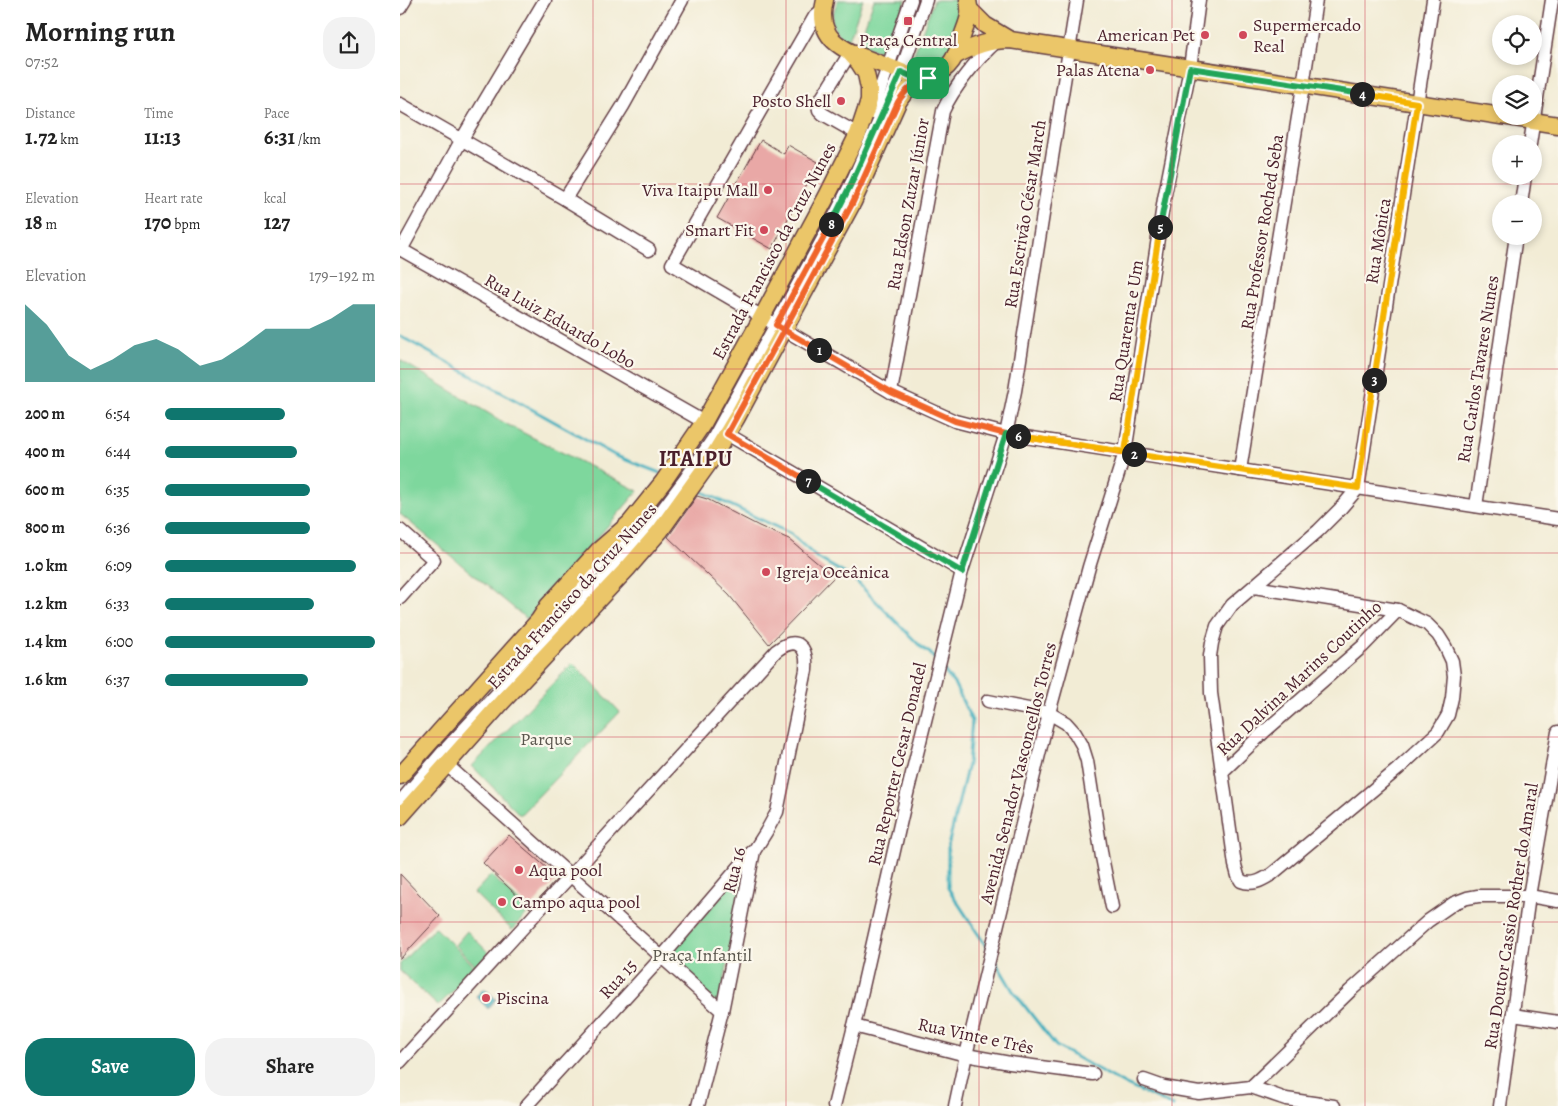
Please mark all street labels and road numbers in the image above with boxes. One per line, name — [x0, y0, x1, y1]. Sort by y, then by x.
street label: Rua Edson Zuzar Júnior — [881, 116, 935, 292]
street label: Rua Escrivão César March — [998, 118, 1052, 310]
street label: Rua Professor Roched Seba — [1235, 132, 1289, 332]
street label: Estrada Francisco da Cruz Nunes — [706, 138, 842, 364]
street label: Rua Mônica — [1359, 196, 1397, 286]
street label: Rua Quarenta e Um — [1103, 258, 1149, 404]
street label: Rua Luiz Eduardo Lobo — [480, 268, 640, 374]
street label: Rua Carlos Tavares Nunes — [1451, 274, 1505, 464]
street label: Estrada Francisco da Cruz Nunes — [482, 498, 662, 694]
street label: Rua Dalvina Marins Coutinho — [1211, 595, 1387, 761]
street label: Avenida Senador Vasconcellos Torres — [974, 640, 1062, 907]
street label: Rua Reporter Cesar Donadel — [862, 660, 932, 868]
street label: Rua Doutor Cassio Rother do Amaral — [1478, 781, 1544, 1051]
street label: Rua 16 — [717, 844, 751, 896]
street label: Rua 15 — [594, 954, 642, 1004]
street label: Rua Vinte e Três — [916, 1012, 1036, 1060]

